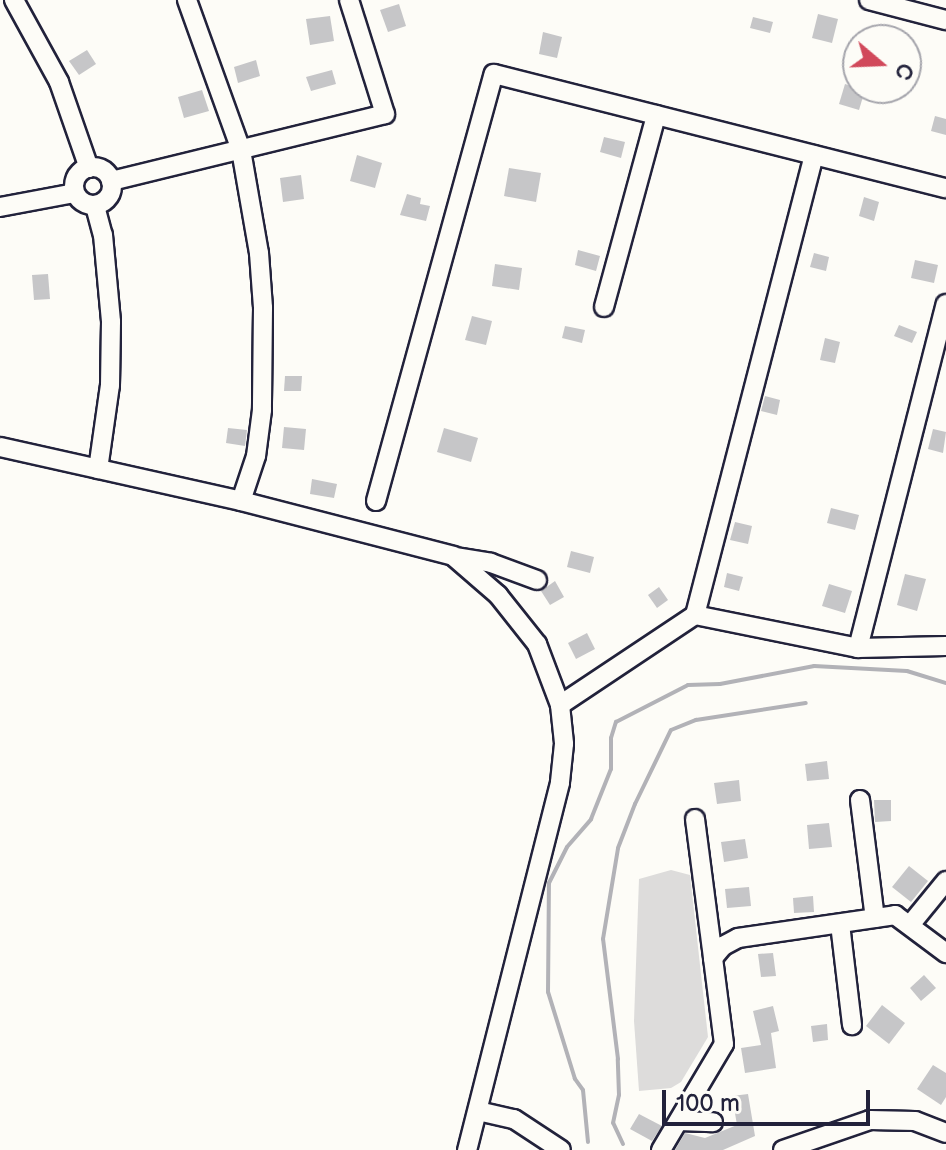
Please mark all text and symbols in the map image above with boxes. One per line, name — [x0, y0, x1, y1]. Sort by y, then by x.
north arrow — [842, 24, 922, 104]
text: С — [888, 60, 919, 83]
scale bar — [666, 1074, 874, 1124]
text: 100 m — [676, 1089, 740, 1118]

